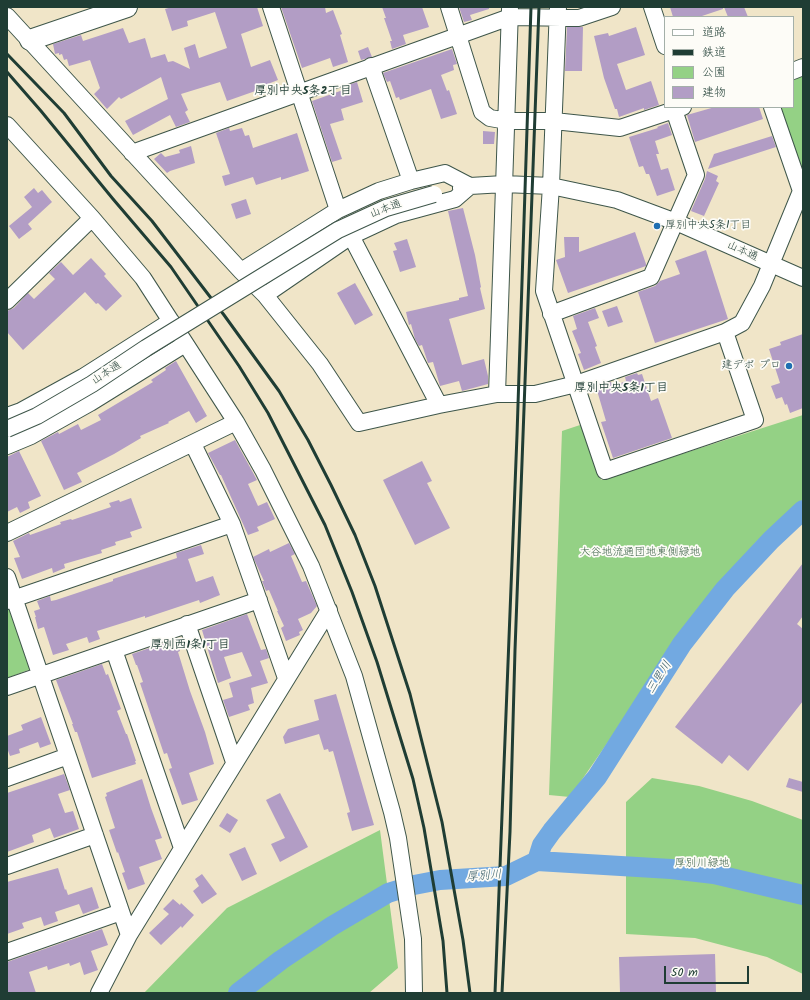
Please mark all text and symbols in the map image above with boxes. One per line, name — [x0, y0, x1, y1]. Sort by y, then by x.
legend — [664, 16, 794, 108]
text: 道路 — [702, 23, 726, 42]
text: 鉄道 — [702, 43, 726, 62]
text: 公園 — [702, 63, 726, 82]
text: 建物 — [702, 83, 726, 102]
district label: 厚別中央5条2丁目 — [254, 85, 352, 99]
street label: 山本通 — [368, 198, 404, 222]
place label: 厚別中央5条1丁目 — [665, 219, 751, 233]
marker: 厚別中央5条1丁目 — [652, 221, 662, 231]
street label: 山本通 — [724, 239, 760, 265]
street label: 山本通 — [90, 359, 124, 389]
place label: 建デポ プロ — [722, 359, 781, 373]
marker: 建デポ プロ — [784, 361, 794, 371]
district label: 厚別中央5条1丁目 — [574, 382, 668, 396]
park label: 大谷地流通団地東側緑地 — [580, 546, 700, 560]
district label: 厚別西1条1丁目 — [150, 639, 230, 653]
water label: 三里川 — [644, 659, 676, 697]
park label: 厚別川緑地 — [675, 857, 729, 871]
water label: 厚別川 — [466, 869, 502, 885]
scale bar — [666, 958, 751, 984]
text: 50 m — [671, 963, 698, 982]

